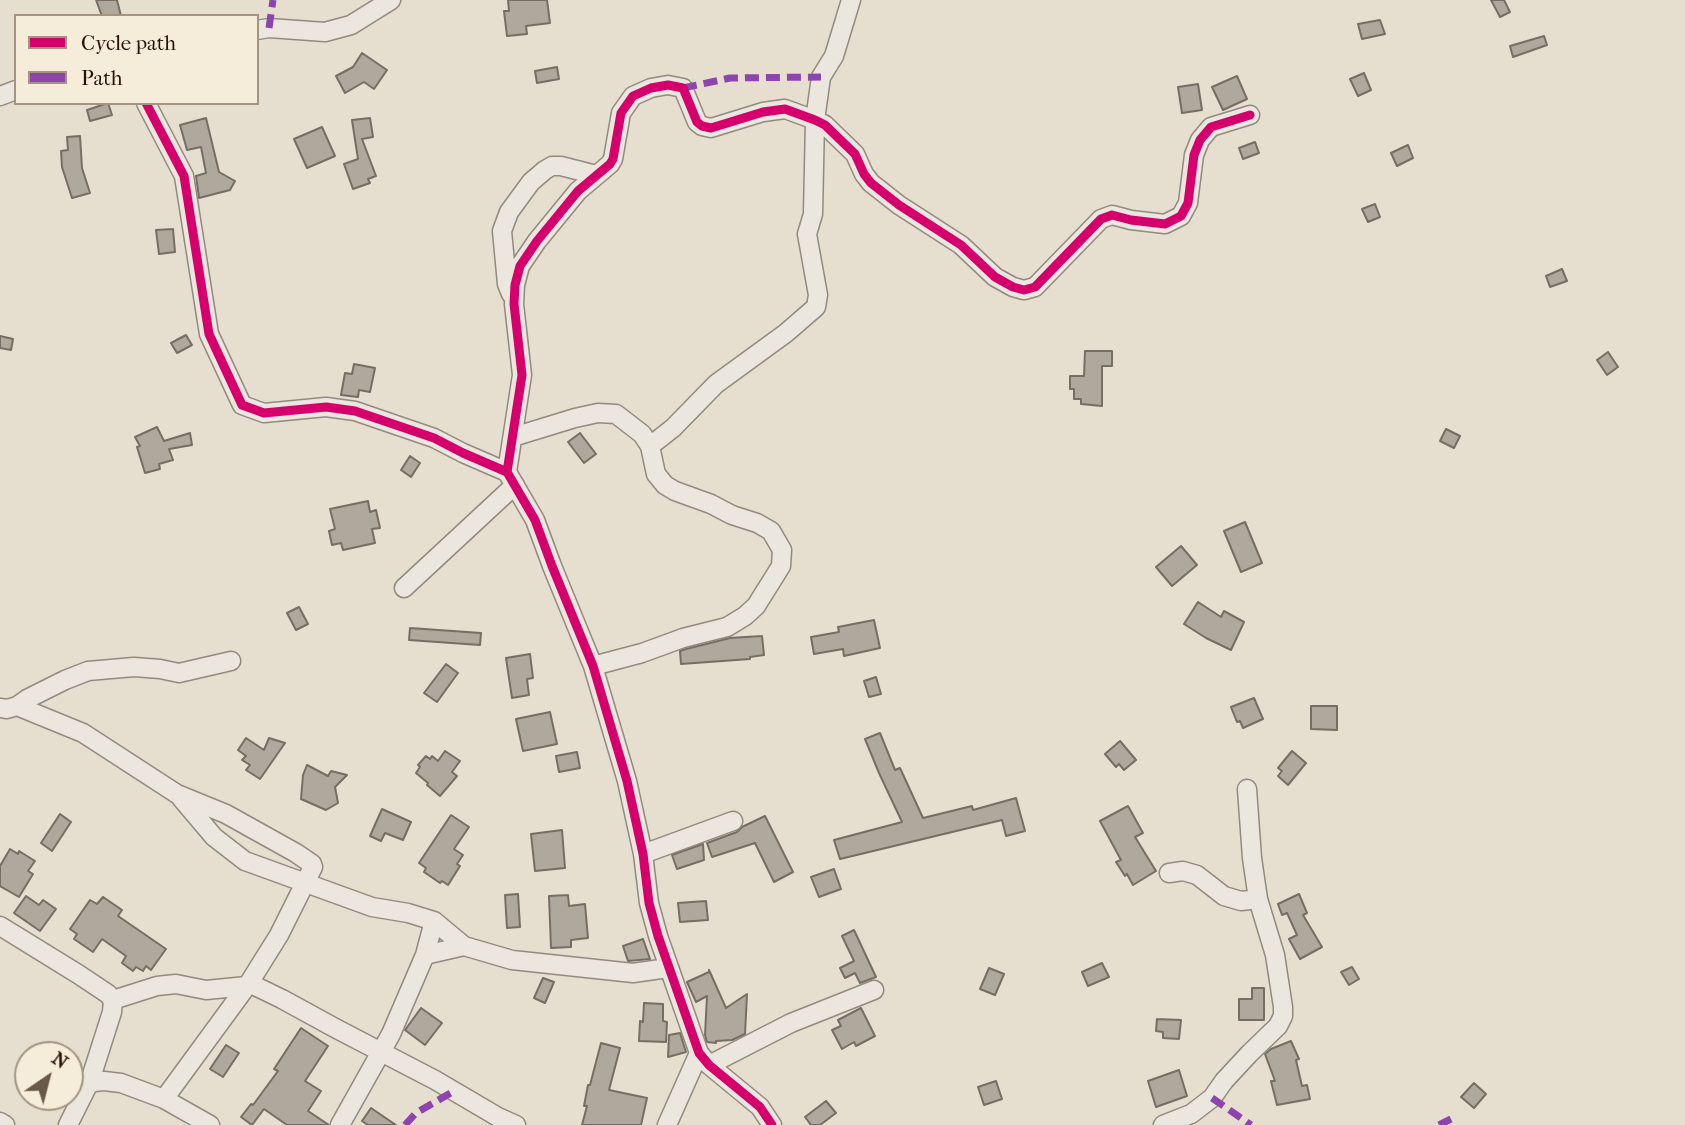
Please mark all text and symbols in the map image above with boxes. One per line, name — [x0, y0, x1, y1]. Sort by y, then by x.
legend — [14, 14, 259, 105]
text: Cycle path — [81, 31, 176, 55]
text: Path — [81, 66, 122, 90]
north arrow — [14, 1041, 84, 1111]
text: N — [48, 1047, 72, 1074]

